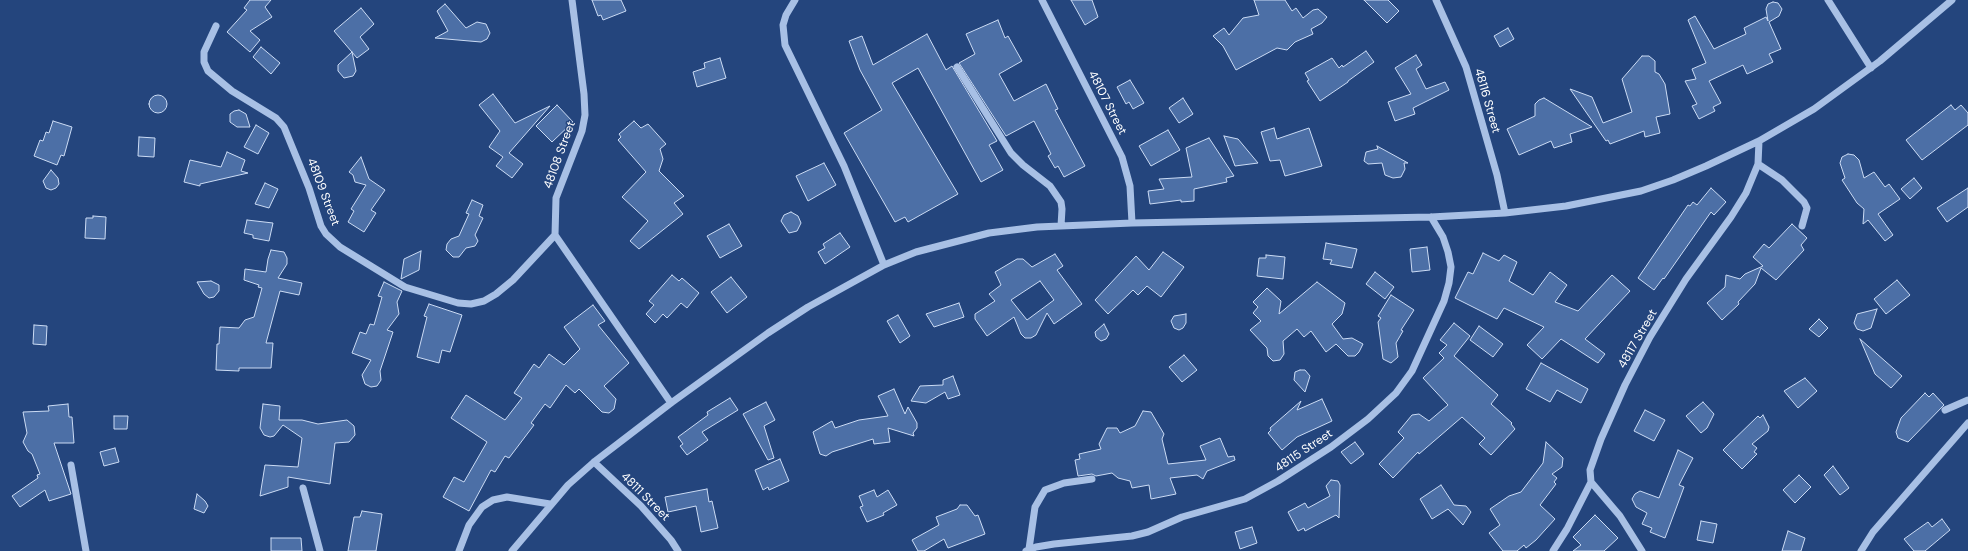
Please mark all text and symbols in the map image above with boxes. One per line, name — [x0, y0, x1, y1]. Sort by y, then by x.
street label: 48116 Street — [1471, 67, 1503, 135]
street label: 48107 Street — [1085, 69, 1129, 137]
street label: 48108 Street — [541, 119, 579, 191]
street label: 48109 Street — [304, 156, 342, 228]
street label: 48117 Street — [1615, 307, 1661, 371]
street label: 48115 Street — [1272, 426, 1336, 476]
street label: 48111 Street — [618, 470, 672, 524]

